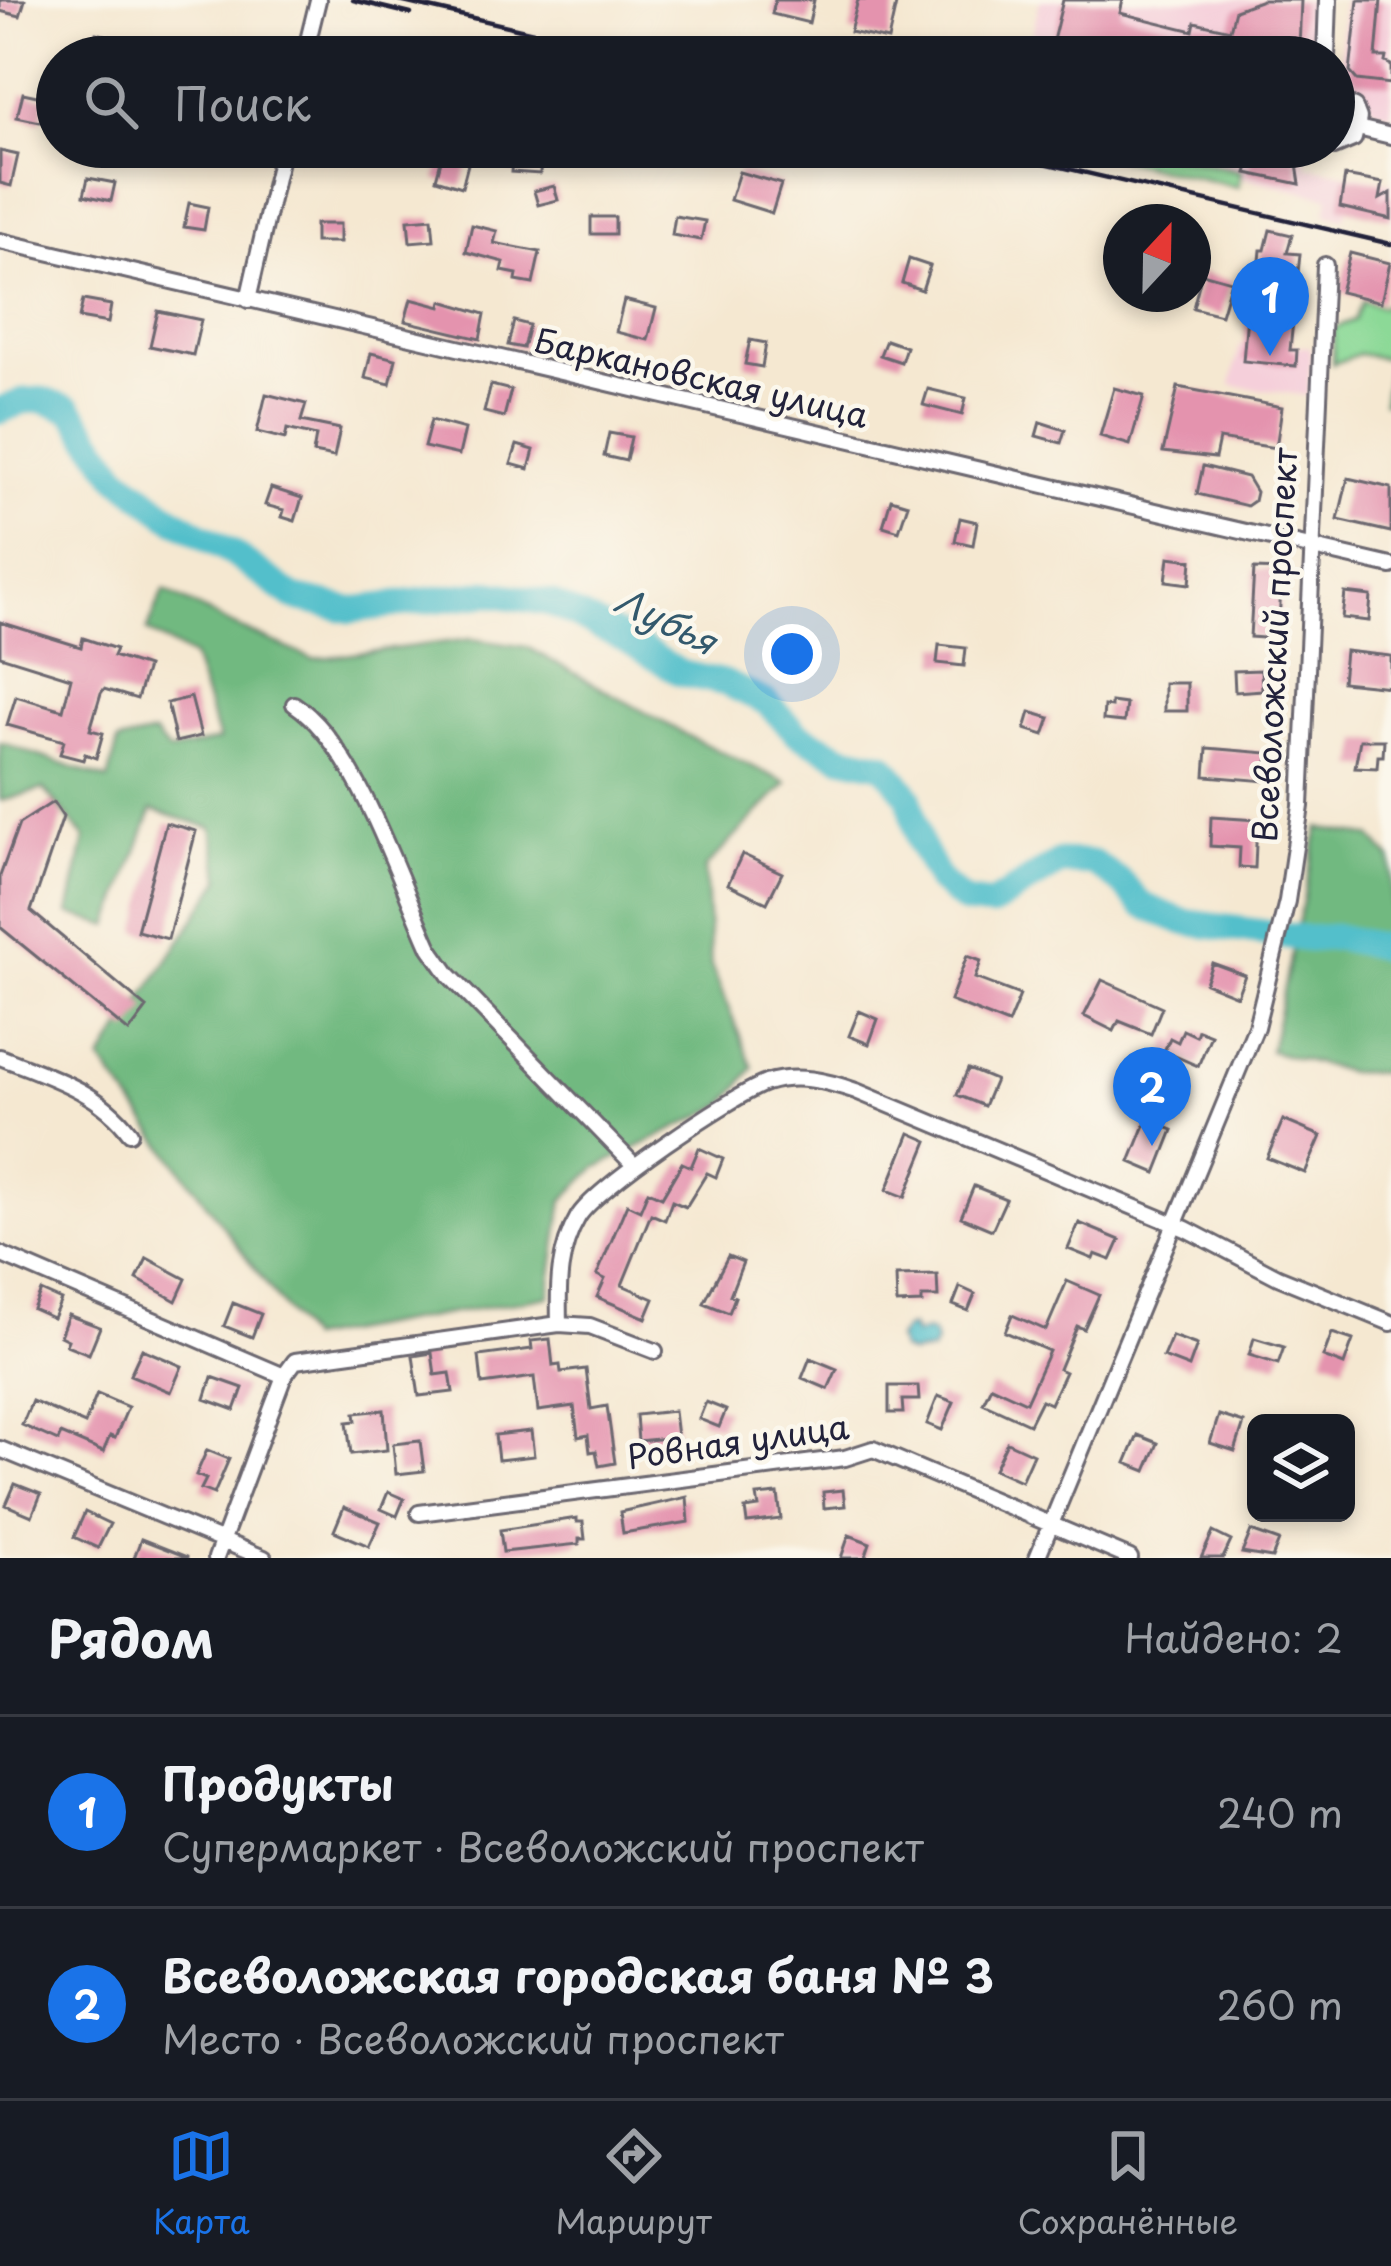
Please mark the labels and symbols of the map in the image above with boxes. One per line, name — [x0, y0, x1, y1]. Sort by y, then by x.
north arrow — [1103, 204, 1211, 312]
pin: 1 — [1231, 257, 1309, 356]
street label: Баркановская улица — [529, 313, 874, 439]
street label: Всеволожский проспект — [1238, 445, 1308, 843]
water label: Лубья — [607, 571, 729, 668]
your location — [762, 624, 822, 684]
pin: 2 — [1113, 1047, 1191, 1146]
street label: Ровная улица — [624, 1400, 852, 1480]

